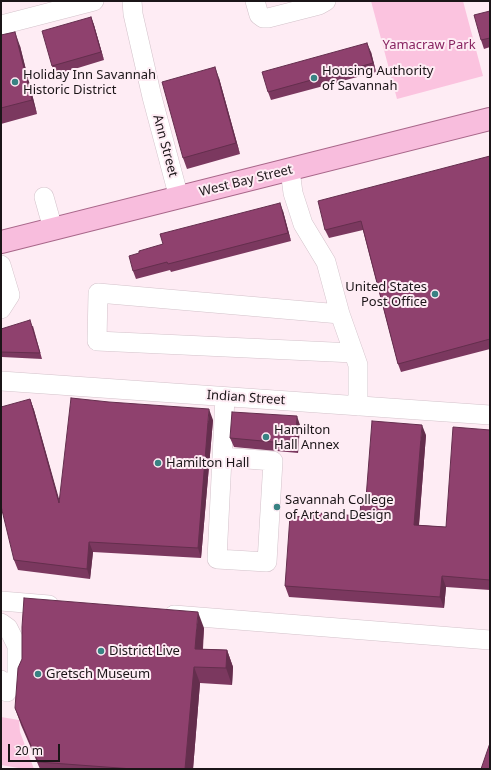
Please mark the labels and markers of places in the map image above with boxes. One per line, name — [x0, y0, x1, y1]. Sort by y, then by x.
place label: Housing Authority of Savannah — [322, 63, 434, 94]
place label: Holiday Inn Savannah Historic District — [23, 67, 156, 98]
marker: Housing Authority of Savannah — [309, 73, 319, 83]
marker: Holiday Inn Savannah Historic District — [10, 77, 20, 87]
place label: United States Post Office — [345, 279, 427, 310]
marker: United States Post Office — [430, 289, 440, 299]
place label: Hamilton Hall Annex — [274, 422, 339, 453]
marker: Hamilton Hall Annex — [261, 432, 271, 442]
place label: Hamilton Hall — [166, 455, 249, 471]
marker: Hamilton Hall — [153, 458, 163, 468]
place label: Savannah College of Art and Design — [285, 492, 394, 523]
marker: Savannah College of Art and Design — [272, 502, 282, 512]
place label: District Live — [109, 643, 180, 659]
marker: District Live — [96, 646, 106, 656]
place label: Gretsch Museum — [46, 666, 150, 682]
marker: Gretsch Museum — [33, 669, 43, 679]

